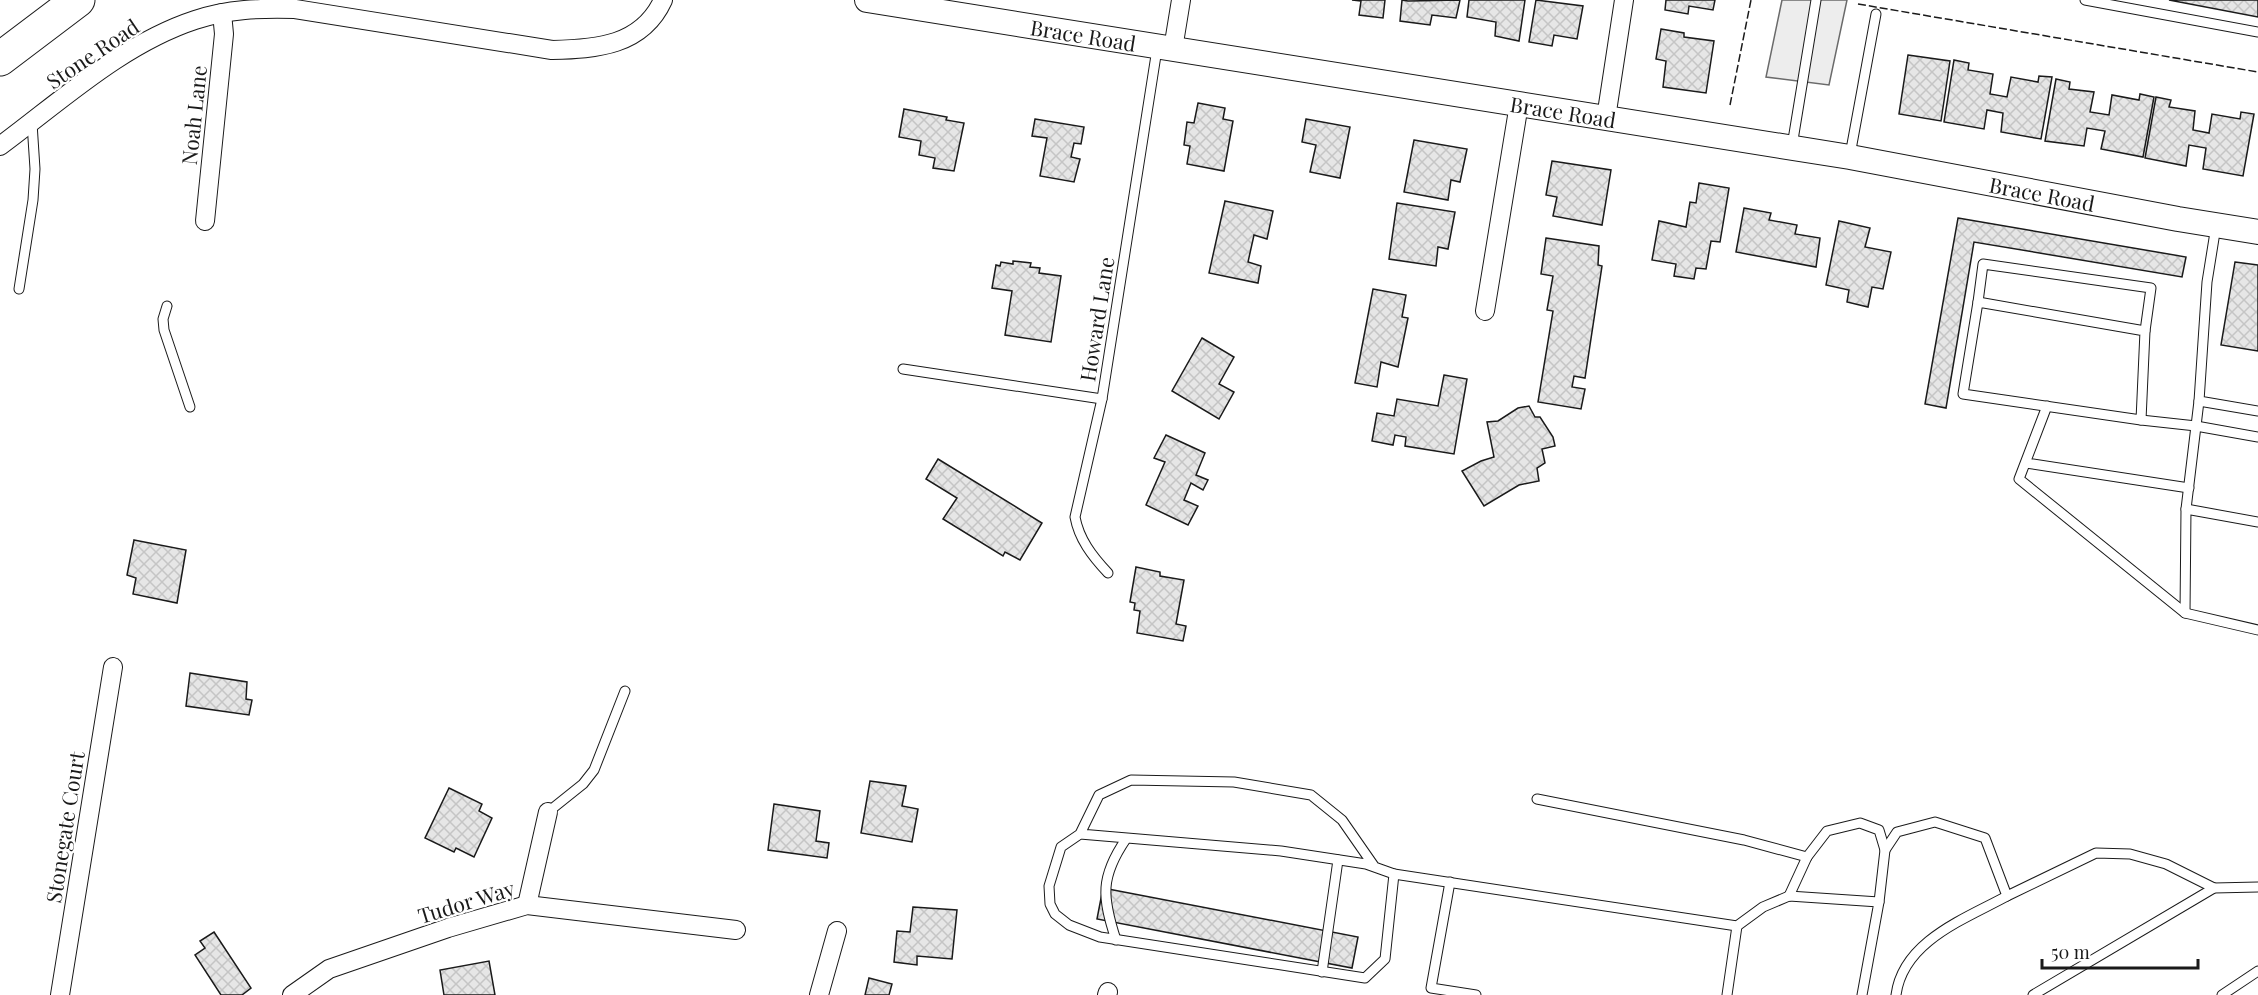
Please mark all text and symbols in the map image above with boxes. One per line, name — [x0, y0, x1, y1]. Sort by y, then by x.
street label: Stone Road — [40, 12, 144, 94]
street label: Brace Road — [1028, 12, 1138, 57]
street label: Noah Lane — [174, 64, 212, 166]
street label: Brace Road — [1508, 89, 1618, 133]
street label: Brace Road — [1987, 170, 2097, 217]
street label: Howard Lane — [1072, 255, 1120, 383]
street label: Stonegate Court — [38, 749, 90, 905]
street label: Tudor Way — [414, 873, 518, 929]
scale bar — [2042, 932, 2198, 970]
text: 50 m — [2051, 940, 2090, 964]

